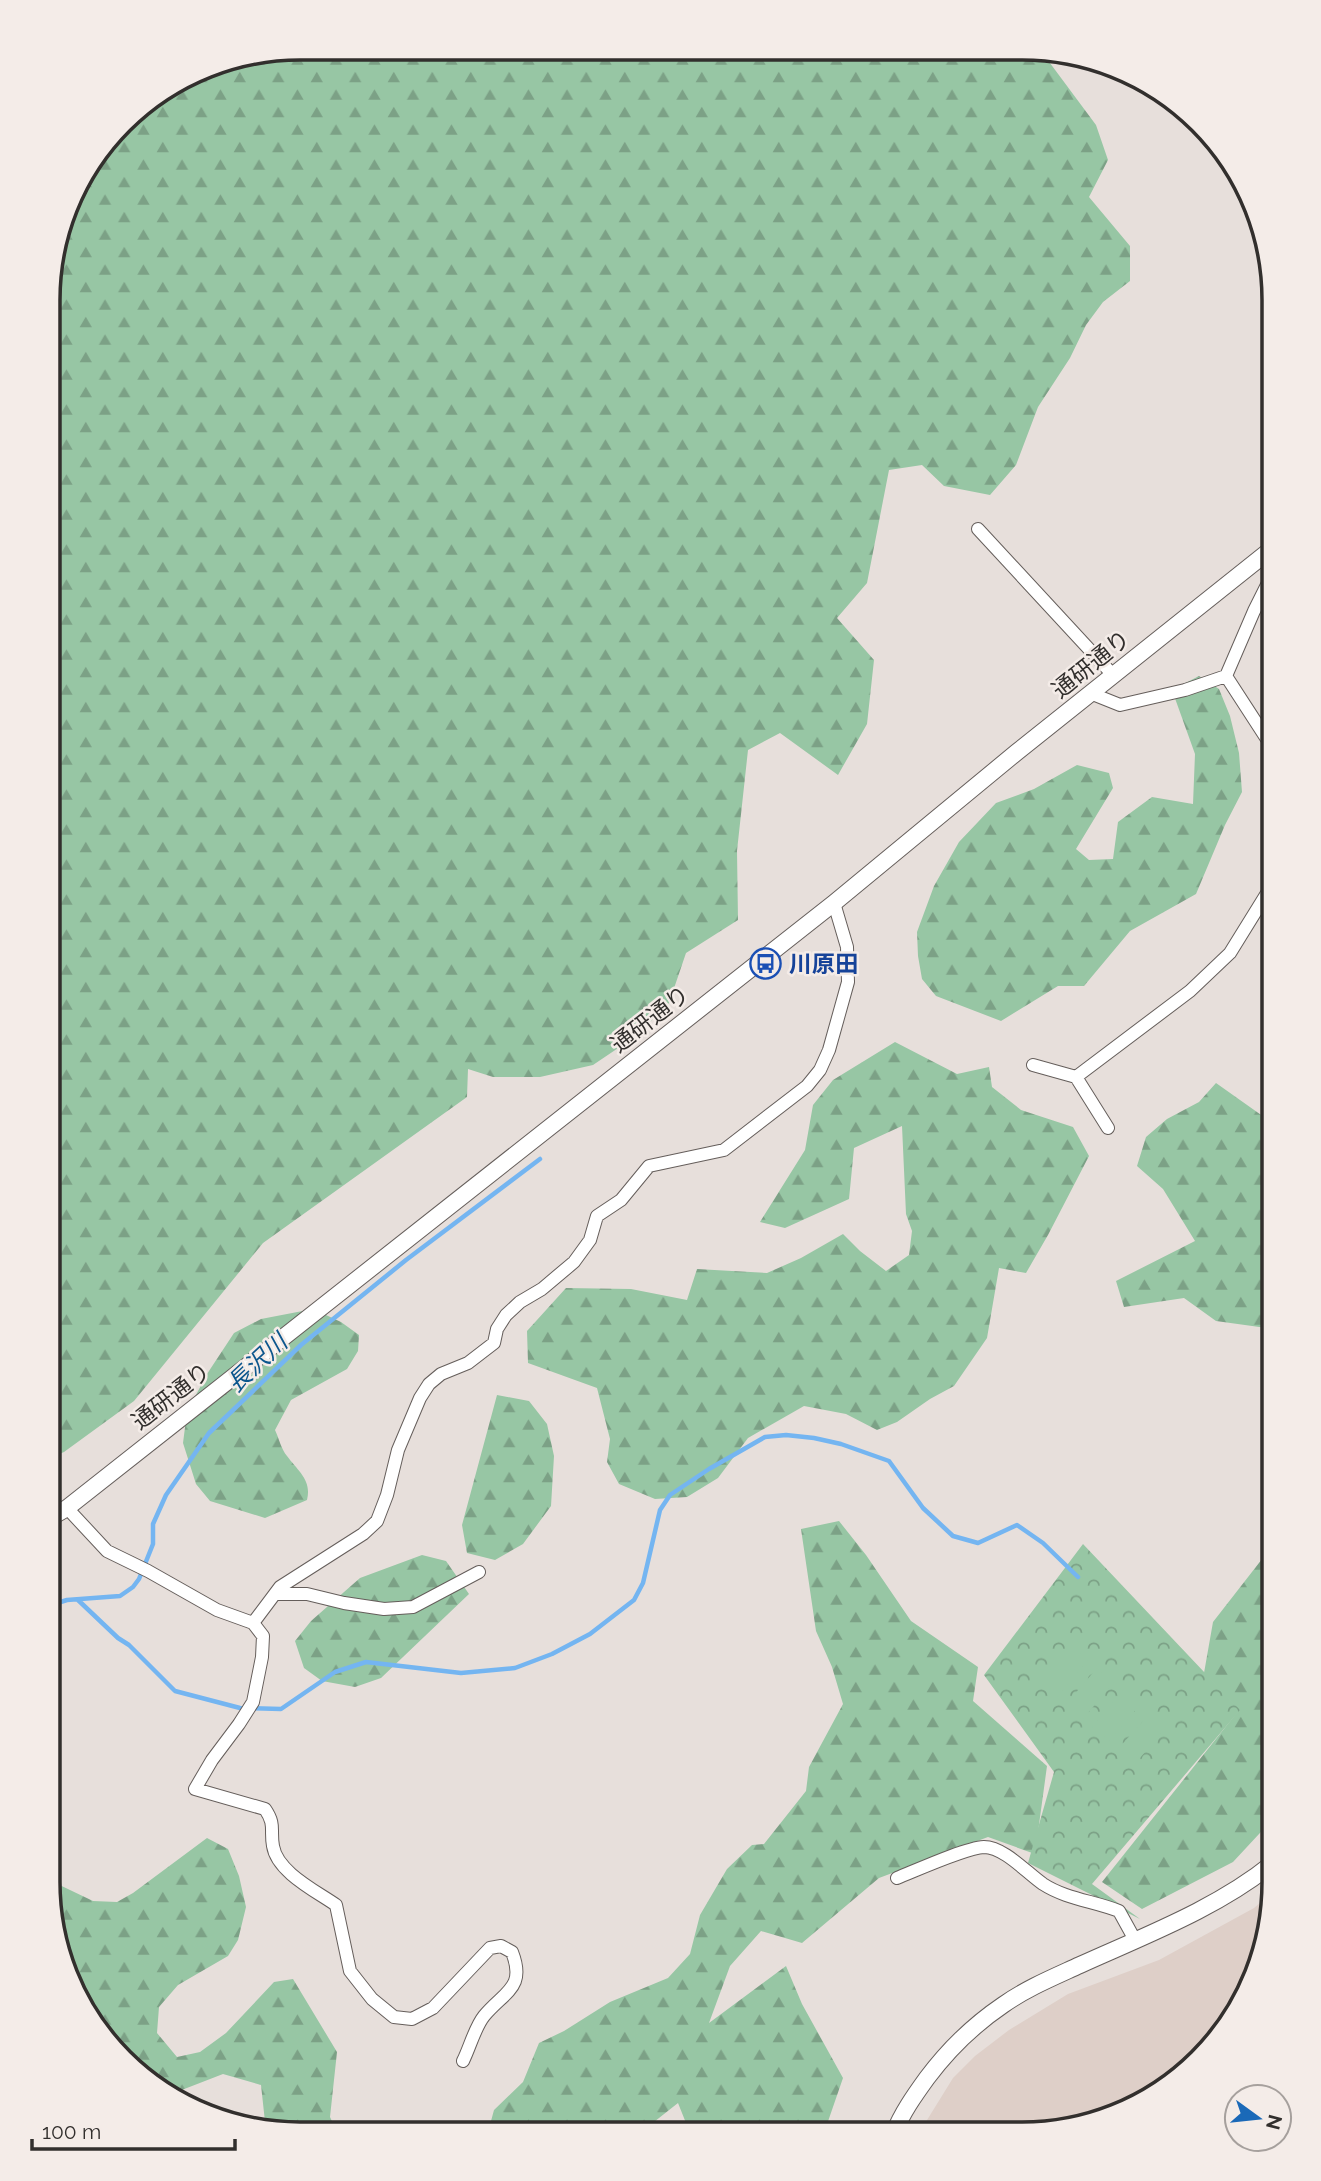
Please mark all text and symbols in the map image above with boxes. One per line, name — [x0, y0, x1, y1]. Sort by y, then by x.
street label: 通研通り — [1046, 624, 1135, 703]
bus stop icon: 川原田 — [749, 947, 783, 981]
place label: 川原田 — [789, 950, 858, 977]
street label: 通研通り — [605, 980, 694, 1058]
water label: 長沢川 — [220, 1325, 295, 1398]
street label: 通研通り — [126, 1357, 215, 1435]
north arrow — [1223, 2083, 1293, 2153]
scale bar — [32, 2108, 234, 2152]
text: N — [1262, 2113, 1287, 2132]
text: 100 m — [42, 2119, 101, 2144]

